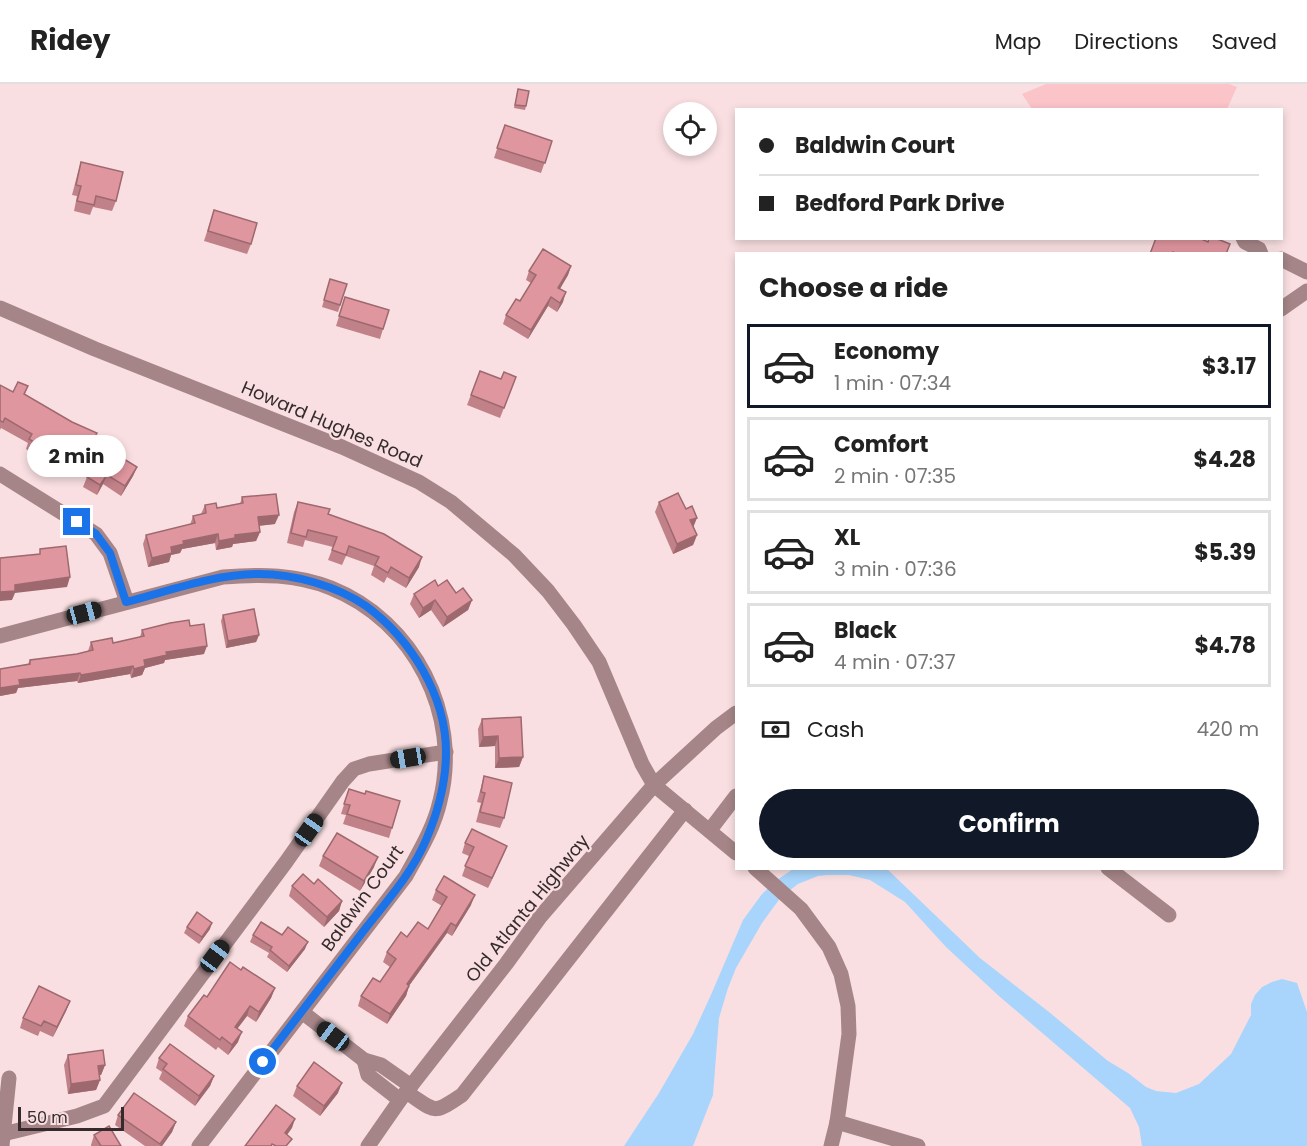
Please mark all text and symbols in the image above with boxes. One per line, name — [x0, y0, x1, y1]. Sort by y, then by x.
text: Ridey — [30, 21, 110, 60]
text: Map — [995, 27, 1041, 56]
text: Directions — [1074, 27, 1178, 56]
text: Saved — [1211, 27, 1277, 56]
map controls — [663, 102, 717, 156]
button: locate — [663, 102, 717, 156]
text: Baldwin Court — [795, 130, 955, 161]
text: Bedford Park Drive — [795, 188, 1005, 219]
text: Choose a ride — [759, 269, 948, 306]
text: Economy — [834, 336, 939, 367]
icon: car — [762, 339, 816, 393]
text: $3.17 — [1202, 351, 1256, 382]
text: 1 min · 07:34 — [834, 369, 951, 397]
street label: Howard Hughes Road — [238, 375, 426, 473]
text: Comfort — [834, 429, 928, 460]
icon: car — [762, 432, 816, 486]
callout: 2 min — [28, 435, 127, 477]
text: 2 min — [48, 442, 105, 470]
text: $4.28 — [1194, 444, 1256, 475]
text: 2 min · 07:35 — [834, 462, 956, 490]
route end — [63, 508, 90, 535]
text: XL — [834, 522, 860, 553]
icon: car — [762, 525, 816, 579]
text: $5.39 — [1194, 537, 1256, 568]
text: 3 min · 07:36 — [834, 555, 957, 583]
car — [64, 600, 104, 626]
text: Black — [834, 615, 897, 646]
icon: car — [762, 618, 816, 672]
text: $4.78 — [1194, 630, 1256, 661]
text: 4 min · 07:37 — [834, 648, 956, 676]
icon: cash — [759, 713, 792, 746]
text: Cash — [807, 714, 864, 745]
text: 420 m — [1196, 715, 1259, 743]
car — [389, 746, 427, 770]
button: Confirm — [759, 789, 1259, 858]
car — [291, 810, 327, 850]
street label: Old Atlanta Highway — [460, 829, 594, 987]
street label: Baldwin Court — [315, 840, 409, 956]
car — [197, 936, 233, 976]
car — [313, 1018, 353, 1054]
route start — [249, 1048, 276, 1075]
scale bar — [18, 1104, 124, 1132]
text: 50 m — [27, 1106, 68, 1129]

